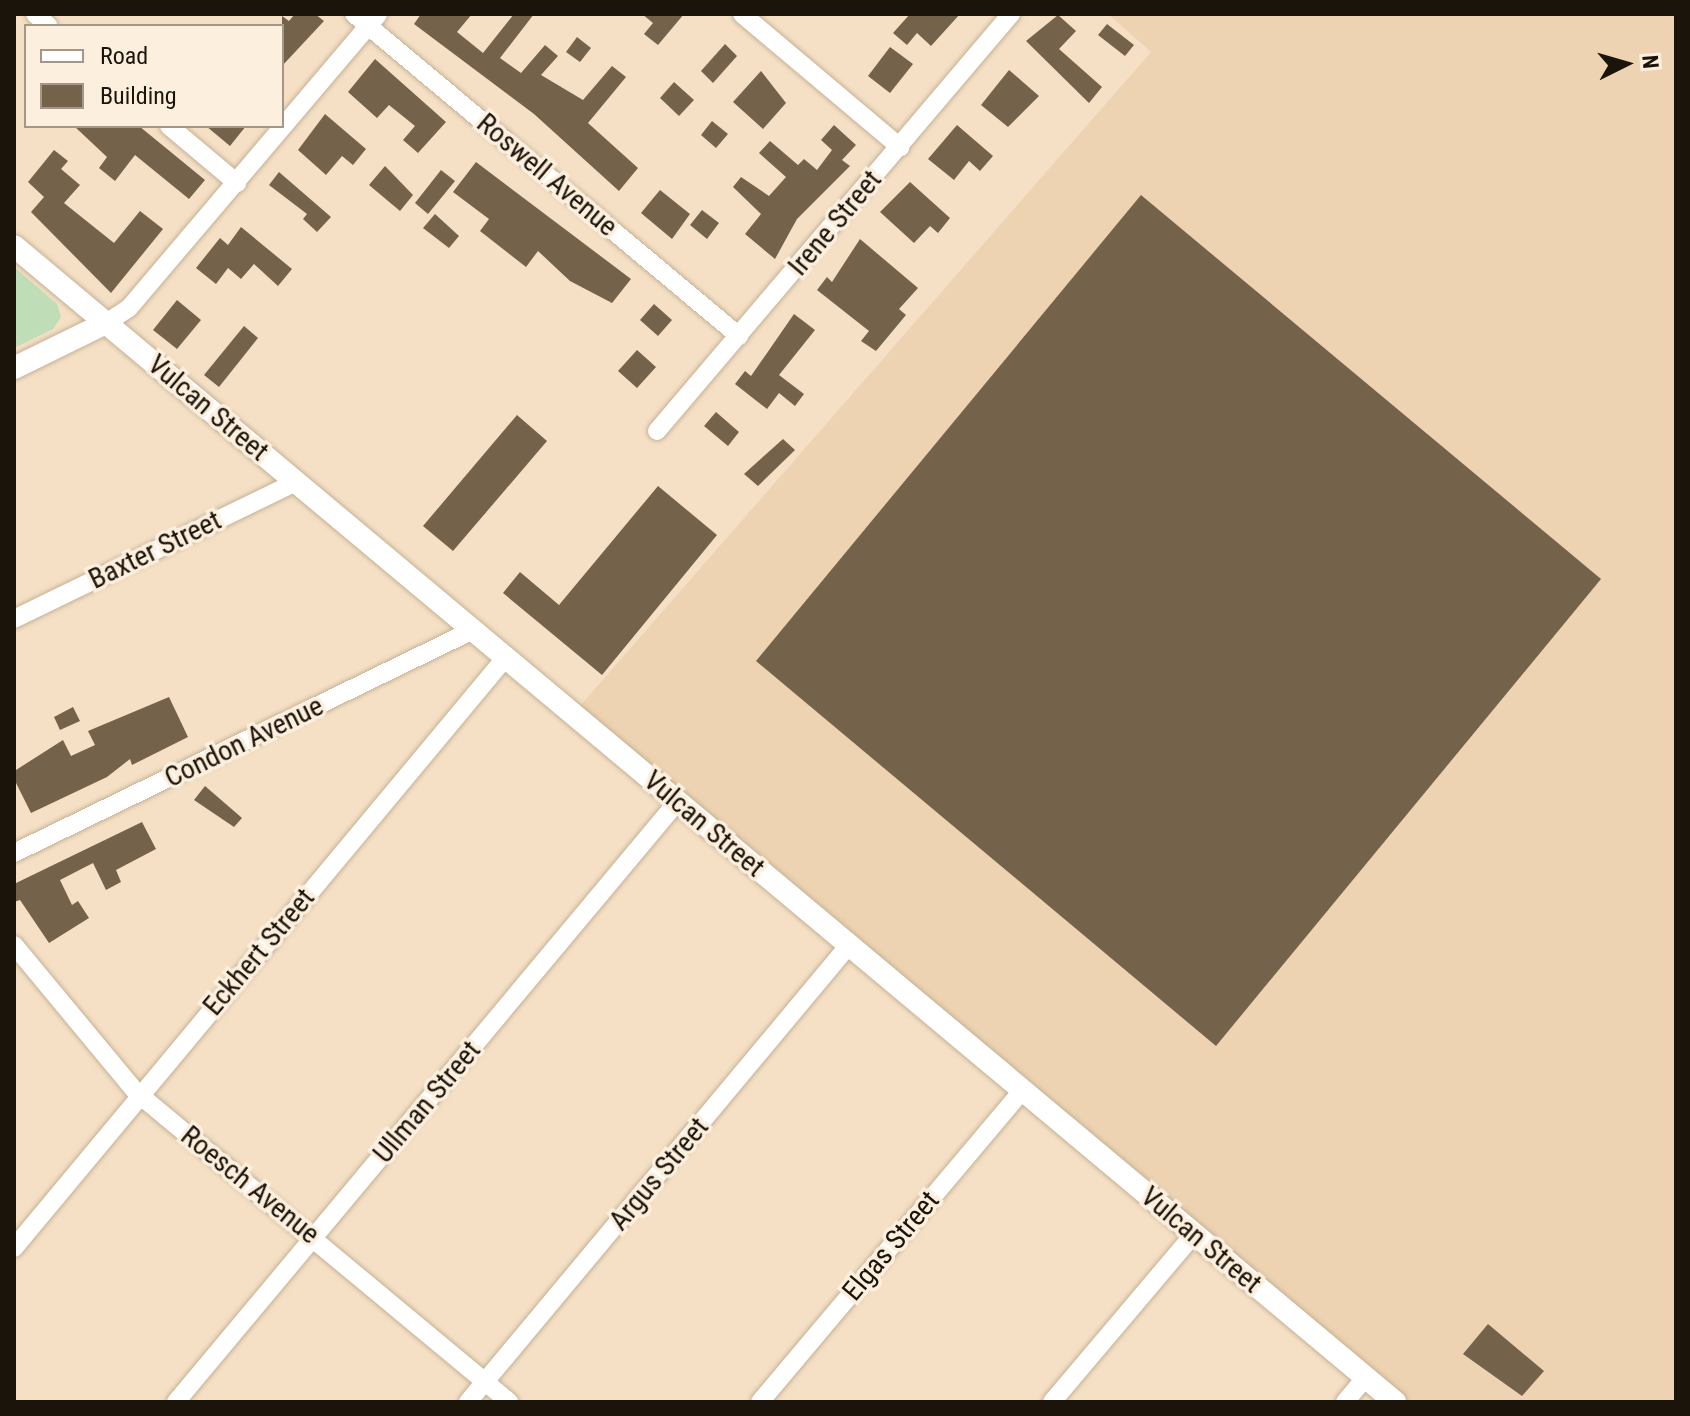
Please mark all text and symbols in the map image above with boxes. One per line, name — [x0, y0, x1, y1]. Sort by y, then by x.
legend — [24, 24, 284, 128]
north arrow — [1586, 24, 1666, 104]
text: Road — [100, 42, 148, 70]
text: N — [1637, 54, 1663, 70]
text: Building — [100, 82, 177, 110]
street label: Roswell Avenue — [470, 107, 624, 243]
street label: Irene Street — [781, 164, 889, 282]
street label: Vulcan Street — [141, 348, 275, 468]
street label: Baxter Street — [83, 504, 227, 596]
street label: Condon Avenue — [159, 689, 329, 795]
street label: Vulcan Street — [637, 764, 771, 884]
street label: Eckhert Street — [196, 882, 322, 1022]
street label: Ullman Street — [366, 1034, 488, 1170]
street label: Argus Street — [602, 1111, 716, 1237]
street label: Roesch Avenue — [174, 1119, 326, 1251]
street label: Vulcan Street — [1134, 1180, 1268, 1300]
street label: Elgas Street — [836, 1185, 946, 1307]

